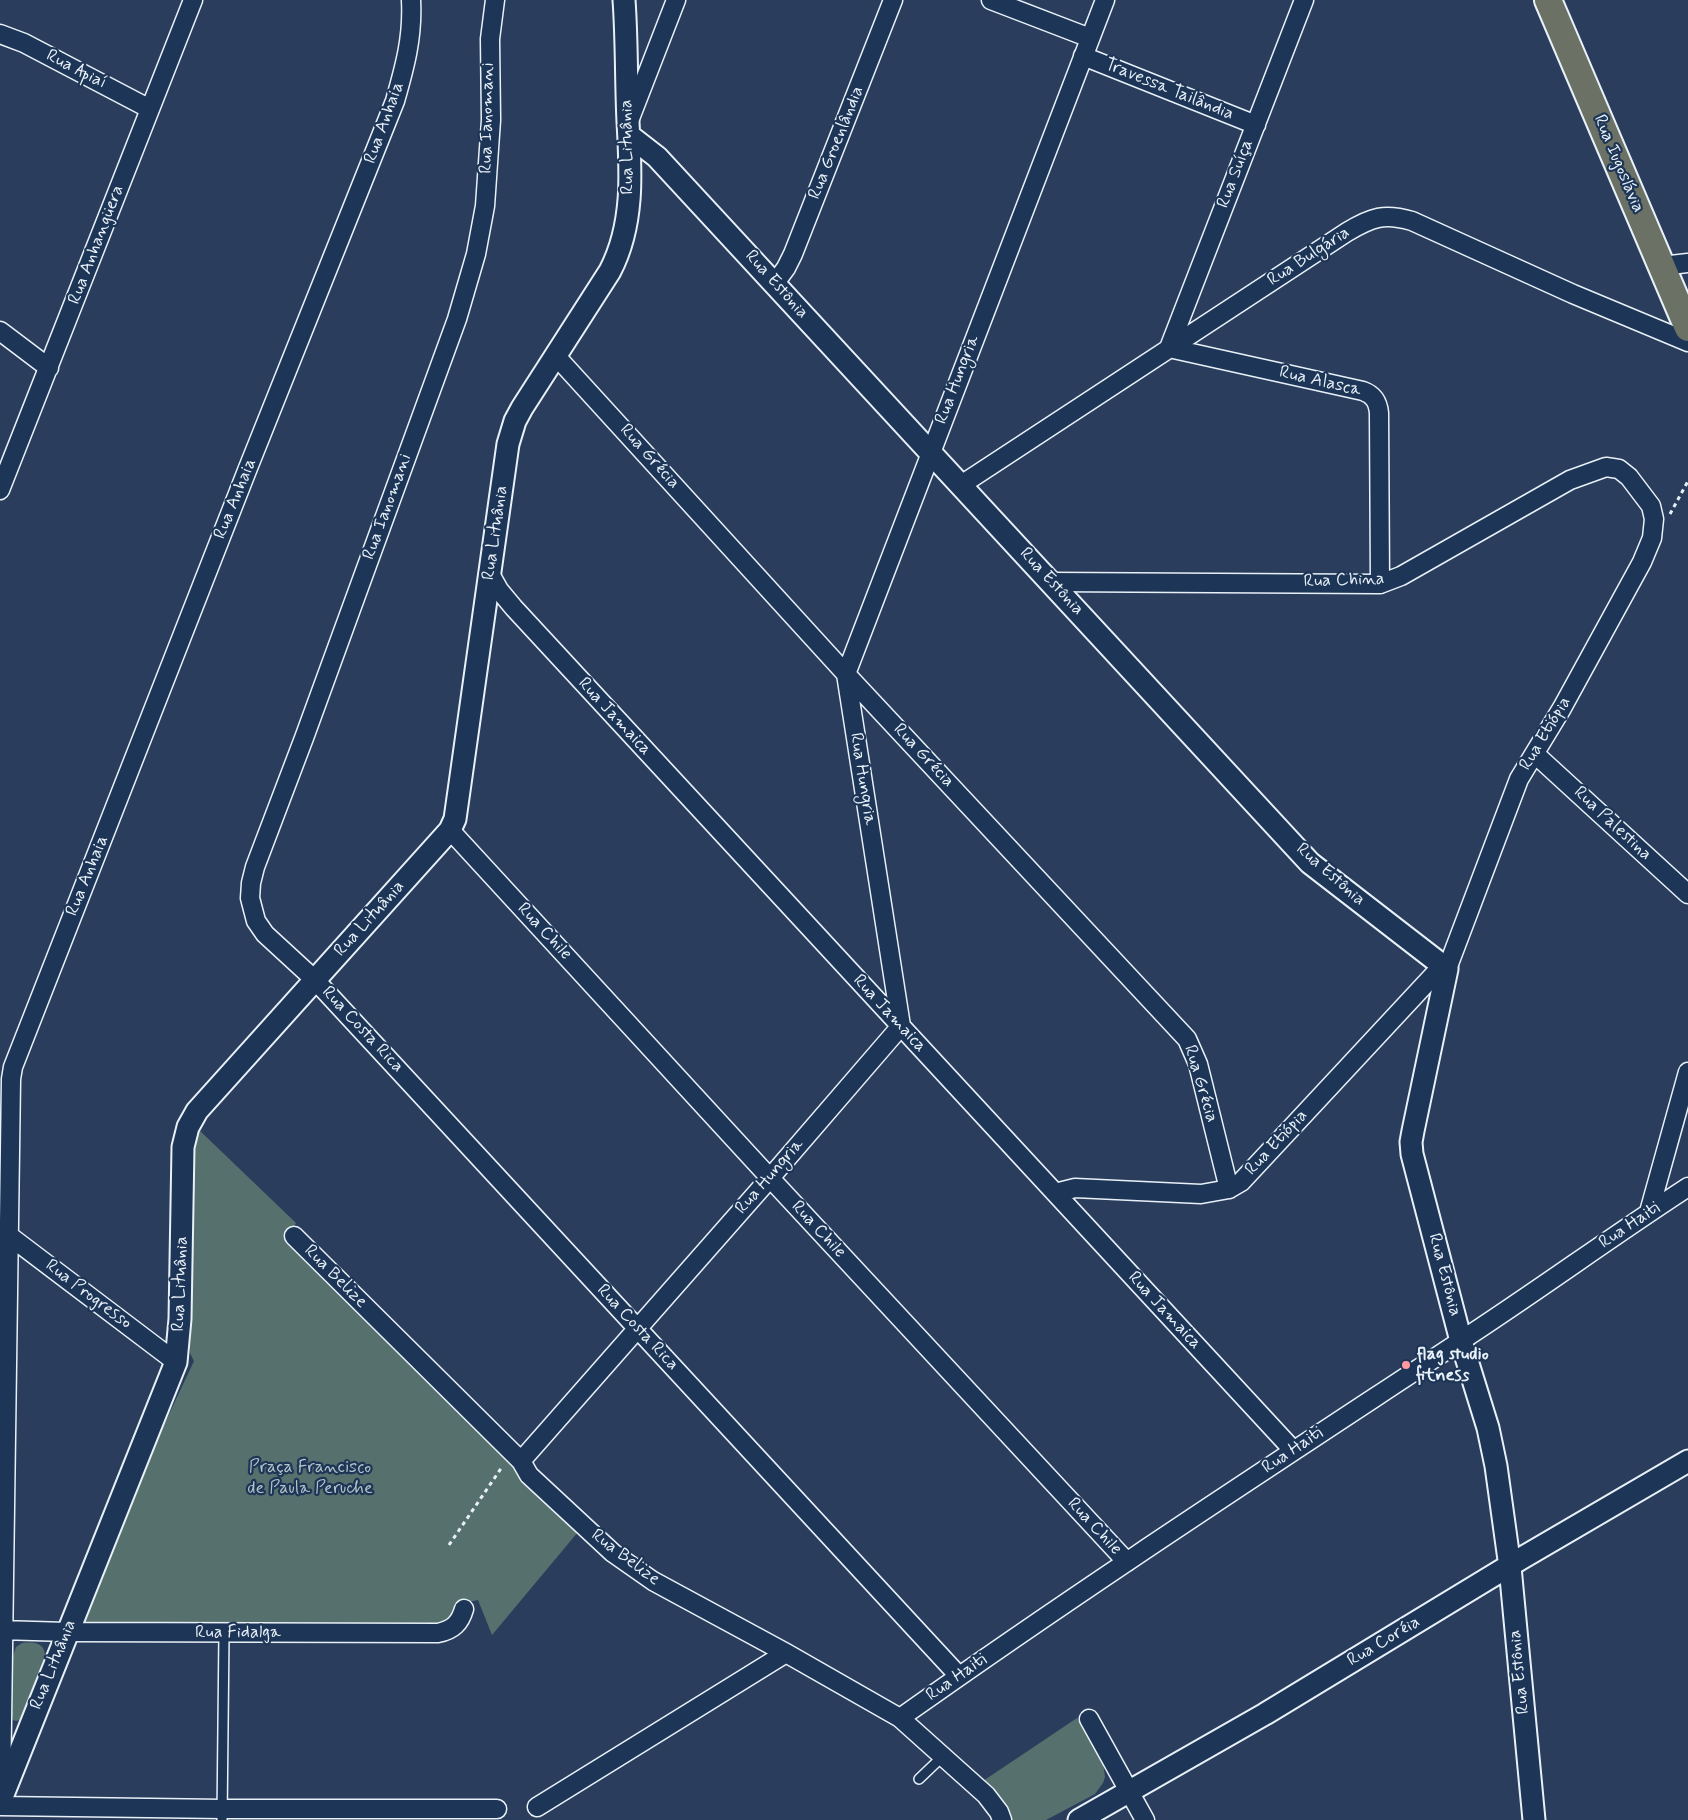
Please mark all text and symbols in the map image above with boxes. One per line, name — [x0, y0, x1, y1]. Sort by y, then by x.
street label: Rua Apiaí — [42, 46, 110, 94]
street label: Travessa Tailândia — [1101, 54, 1237, 126]
street label: Rua Ianomani — [476, 62, 500, 174]
street label: Rua Anhaia — [360, 79, 410, 167]
street label: Rua Groenlândia — [804, 83, 870, 203]
street label: Rua Lituânia — [616, 99, 640, 195]
street label: Rua Iugoslávia — [1588, 112, 1648, 216]
street label: Rua Suíça — [1213, 137, 1259, 211]
street label: Rua Anhangüera — [64, 182, 130, 308]
street label: Rua Bulgária — [1264, 222, 1354, 292]
street label: Rua Estônia — [740, 246, 812, 324]
street label: Rua Hungria — [931, 333, 985, 427]
street label: Rua Alasca — [1277, 362, 1363, 402]
street label: Rua Grécia — [614, 420, 684, 494]
street label: Rua Ianomani — [359, 451, 417, 563]
street label: Rua Anhaia — [210, 455, 262, 543]
street label: Rua Lituânia — [479, 484, 513, 582]
street label: Rua Estônia — [1014, 544, 1088, 620]
street label: Rua China — [1303, 569, 1385, 593]
street label: Rua Jamaica — [573, 674, 655, 760]
street label: Rua Etiópia — [1516, 693, 1576, 775]
street label: Rua Grécia — [888, 719, 958, 793]
street label: Rua Hungria — [844, 731, 880, 827]
street label: Rua Palestina — [1568, 782, 1656, 866]
street label: Rua Anhaia — [62, 832, 114, 920]
street label: Rua Estônia — [1291, 839, 1369, 911]
street label: Rua Lituânia — [330, 876, 410, 962]
street label: Rua Chile — [512, 899, 576, 965]
street label: Rua Jamaica — [848, 971, 930, 1057]
street label: Rua Costa Rica — [316, 982, 408, 1078]
street label: Rua Grécia — [1178, 1043, 1222, 1125]
street label: Rua Etiópia — [1241, 1106, 1313, 1180]
street label: Rua Hungria — [731, 1135, 809, 1219]
street label: Rua Chile — [786, 1197, 850, 1263]
street label: Rua Haiti — [1595, 1198, 1665, 1254]
street label: Rua Estônia — [1423, 1231, 1465, 1319]
street label: Rua Lituânia — [169, 1236, 193, 1332]
street label: Rua Belize — [299, 1241, 371, 1313]
street label: Rua Progresso — [40, 1255, 136, 1335]
street label: Rua Jamaica — [1123, 1268, 1205, 1354]
street label: Rua Costa Rica — [591, 1280, 683, 1376]
place label: flag studio fitness — [1416, 1344, 1489, 1386]
marker: flag studio fitness — [1400, 1359, 1412, 1371]
street label: Rua Haiti — [1258, 1423, 1328, 1479]
park label: Praça Francisco de Paula Peruche — [247, 1457, 373, 1500]
street label: Rua Chile — [1062, 1494, 1126, 1560]
street label: Rua Belize — [586, 1525, 664, 1591]
street label: Rua Coréia — [1344, 1612, 1424, 1672]
street label: Rua Lituânia — [26, 1617, 82, 1713]
street label: Rua Fidalga — [195, 1622, 281, 1644]
street label: Rua Estônia — [1505, 1629, 1535, 1715]
street label: Rua Haiti — [923, 1649, 991, 1707]

